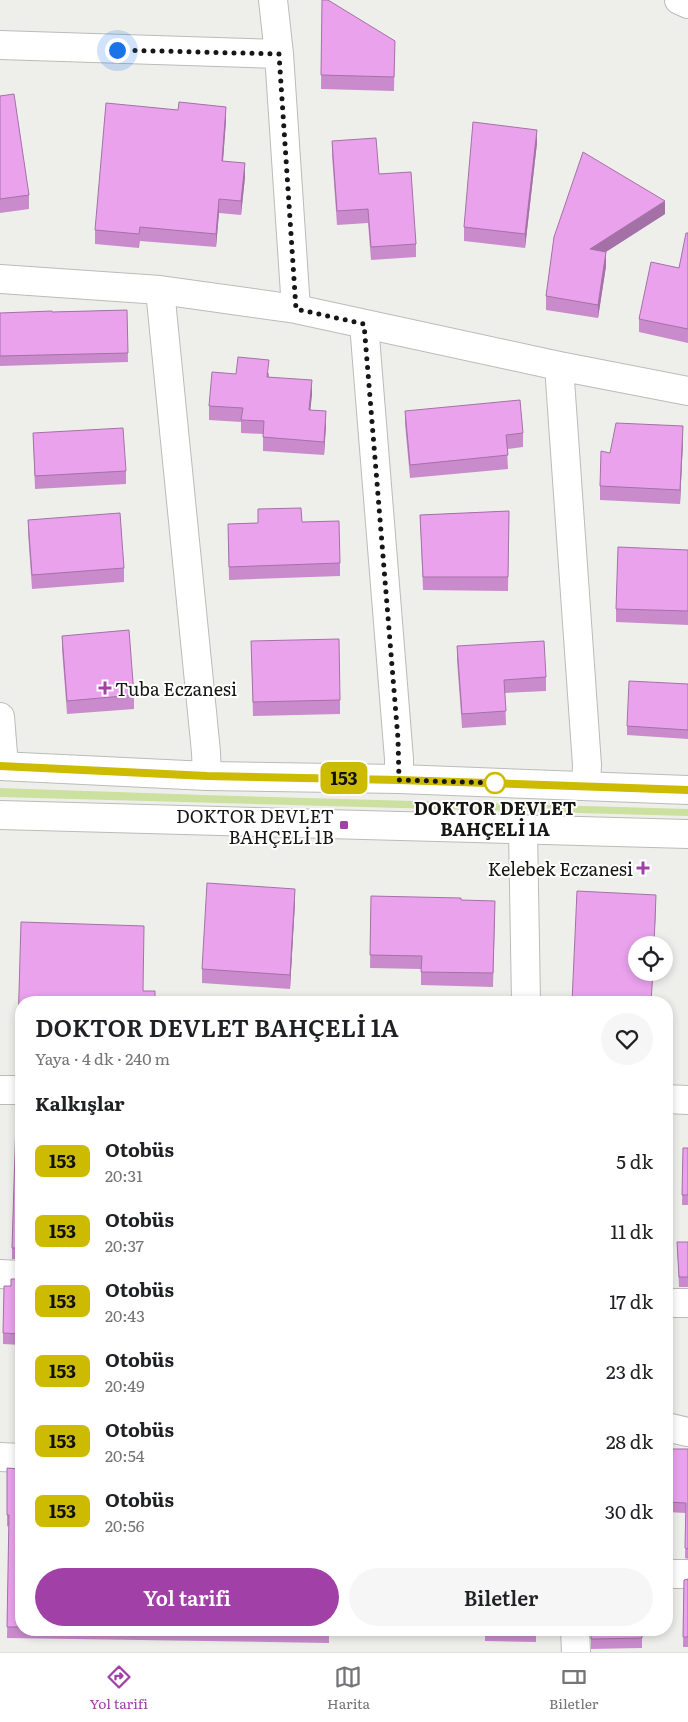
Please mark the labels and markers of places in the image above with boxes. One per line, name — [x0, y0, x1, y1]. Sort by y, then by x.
place label: Tuba Eczanesi — [115, 675, 237, 702]
marker: Tuba Eczanesi — [99, 682, 111, 694]
marker: DOKTOR DEVLET BAHÇELİ 1A — [484, 772, 506, 794]
place label: DOKTOR DEVLET BAHÇELİ 1A — [414, 794, 577, 842]
place label: DOKTOR DEVLET BAHÇELİ 1B — [176, 802, 334, 850]
marker: DOKTOR DEVLET BAHÇELİ 1B — [338, 819, 350, 831]
place label: Kelebek Eczanesi — [488, 855, 633, 882]
marker: Kelebek Eczanesi — [637, 862, 649, 874]

